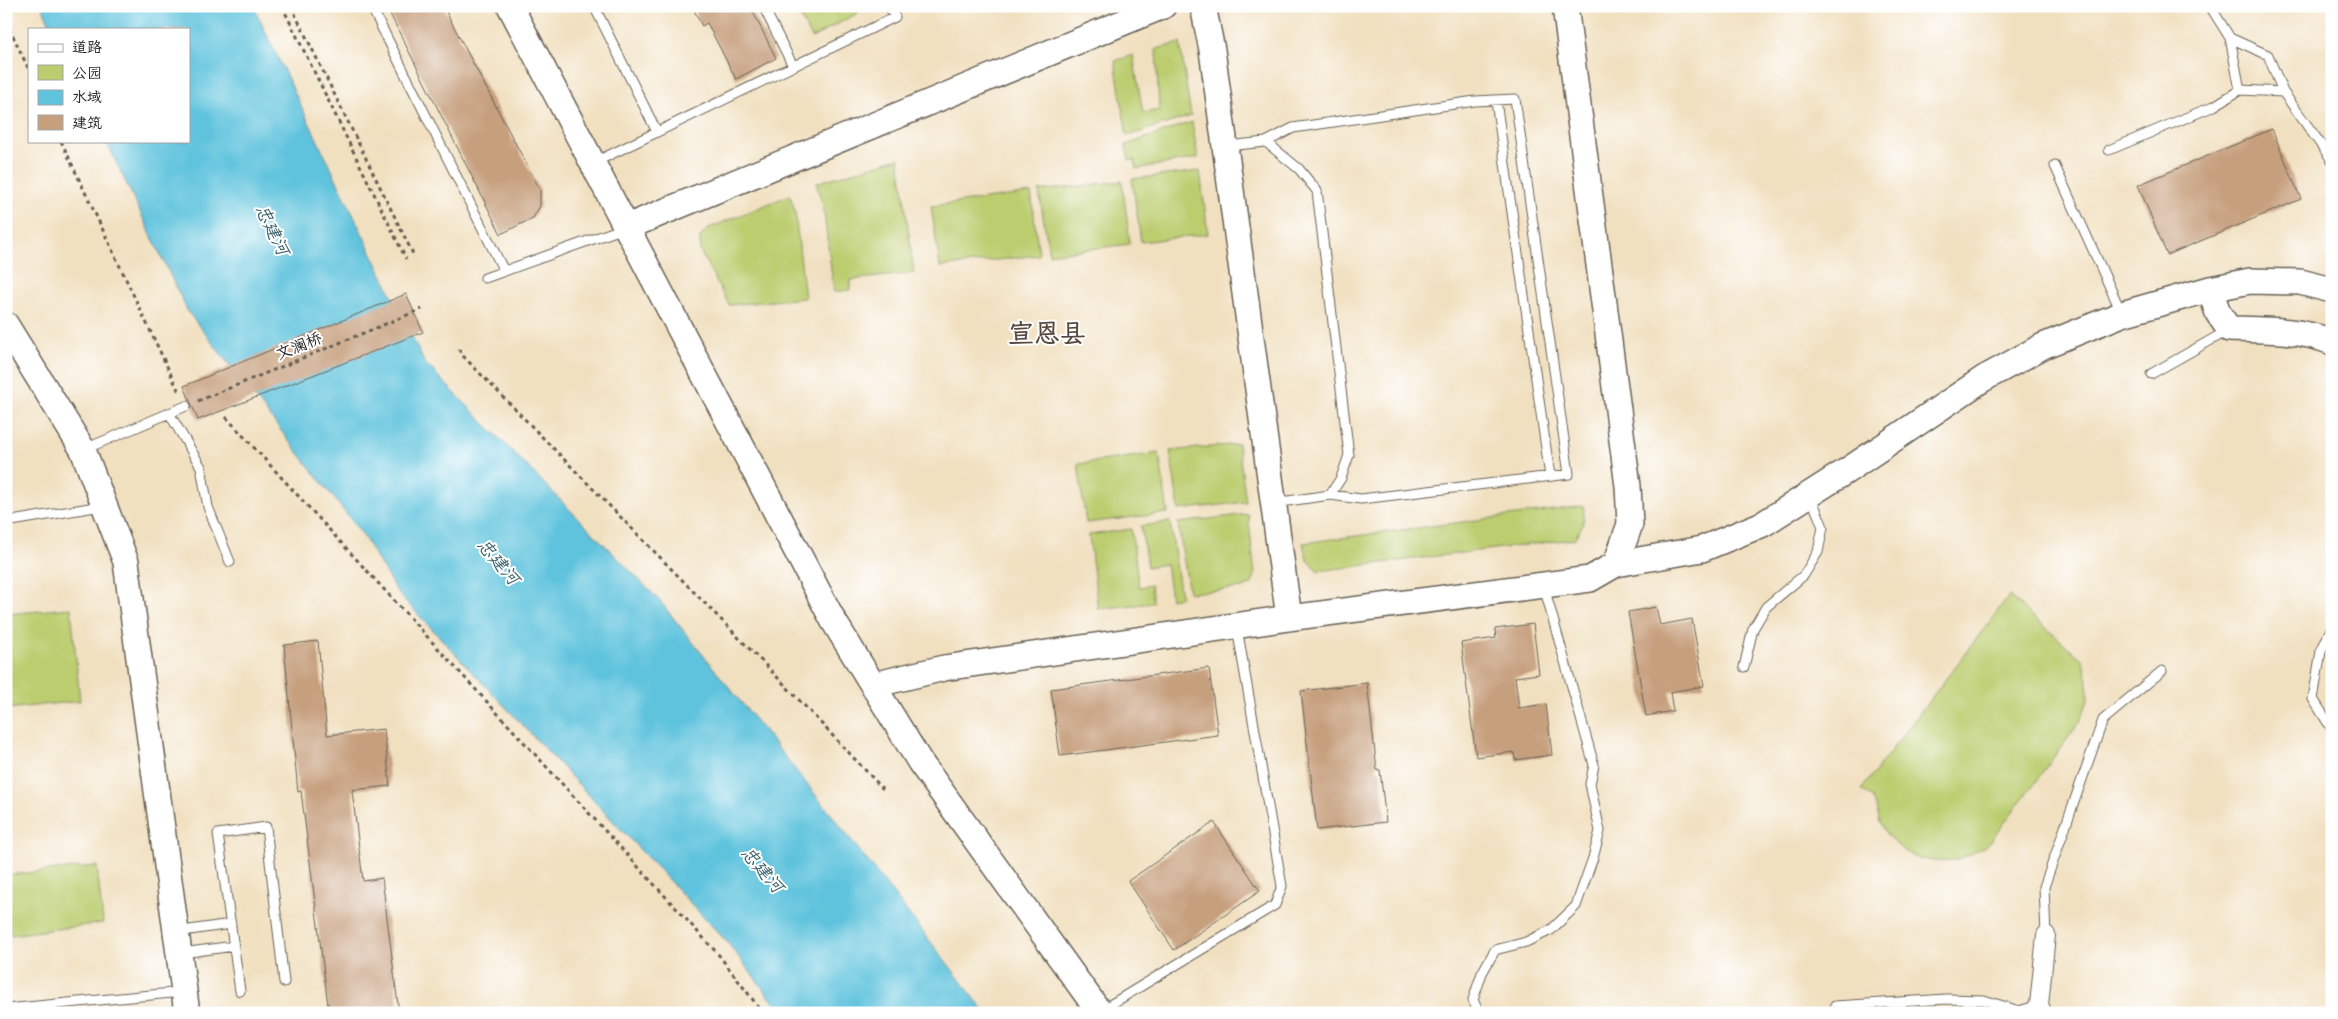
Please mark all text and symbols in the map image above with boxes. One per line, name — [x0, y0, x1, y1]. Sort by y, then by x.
legend — [28, 28, 190, 142]
text: 道路 — [72, 38, 102, 56]
text: 公园 — [72, 64, 102, 82]
text: 水域 — [72, 88, 102, 106]
text: 建筑 — [72, 114, 102, 132]
water label: 忠建河 — [251, 201, 295, 262]
district label: 宣恩县 — [1008, 319, 1086, 349]
street label: 文澜桥 — [273, 329, 325, 363]
water label: 忠建河 — [472, 535, 526, 592]
water label: 忠建河 — [736, 843, 790, 900]

